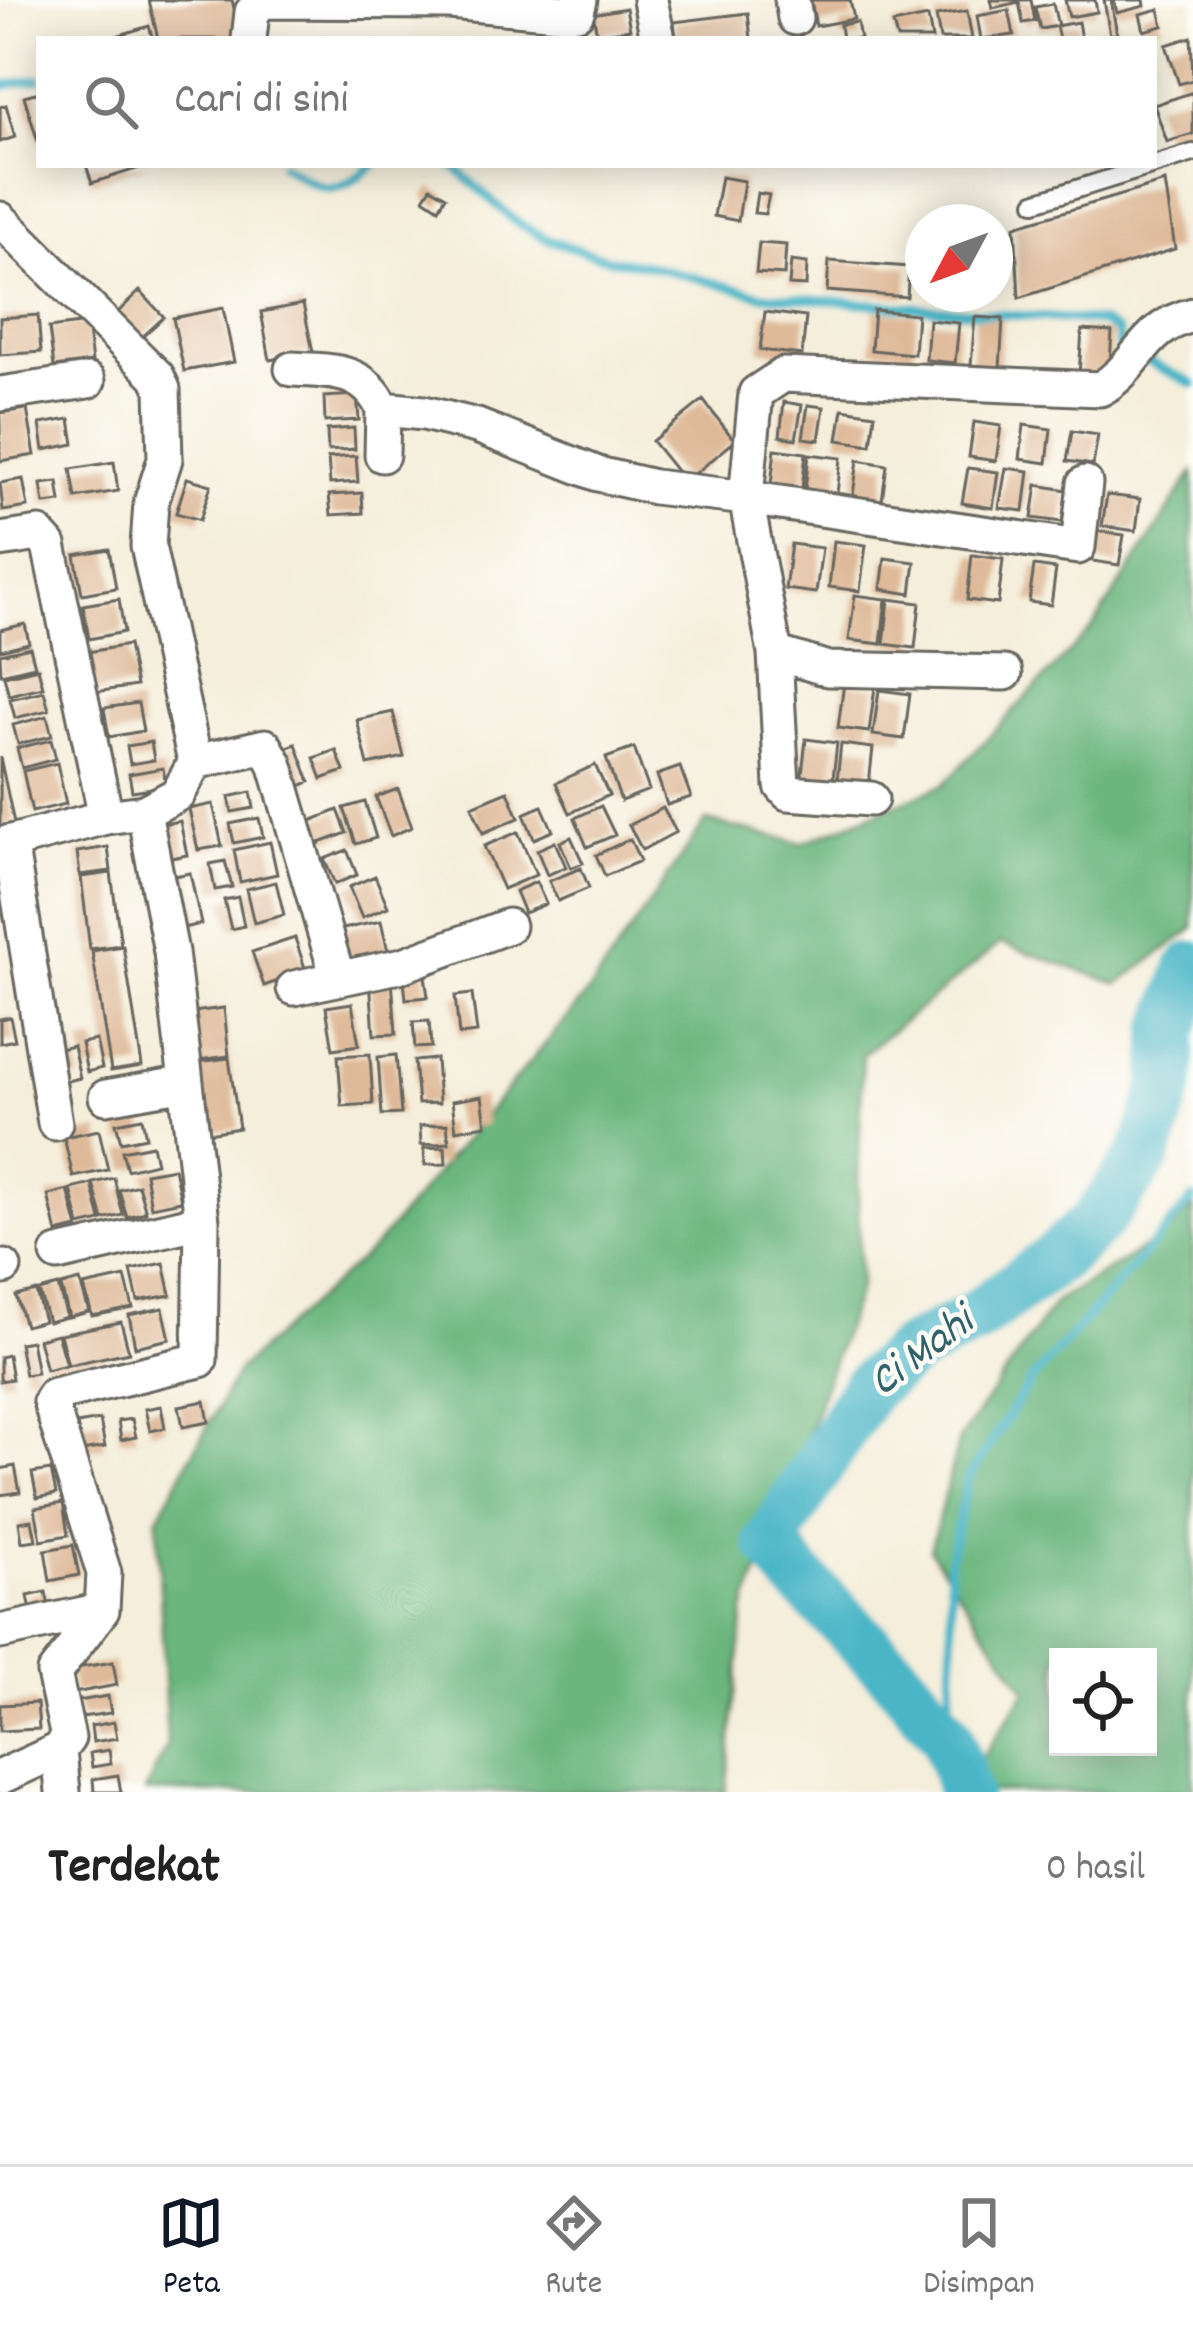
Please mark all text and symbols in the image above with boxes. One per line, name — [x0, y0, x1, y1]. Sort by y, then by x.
search box — [36, 36, 1157, 168]
icon: search — [78, 69, 144, 135]
text: Cari di sini — [174, 70, 348, 134]
north arrow — [905, 204, 1013, 312]
water label: Ci Mahi — [857, 1289, 994, 1415]
map controls — [1049, 1648, 1157, 1756]
button: locate — [1049, 1648, 1157, 1756]
text: Terdekat — [48, 1834, 220, 1906]
text: 0 hasil — [1046, 1843, 1145, 1898]
tab: Peta — [158, 2190, 224, 2309]
tab: Rute — [541, 2190, 607, 2309]
tab: Disimpan — [923, 2190, 1035, 2309]

